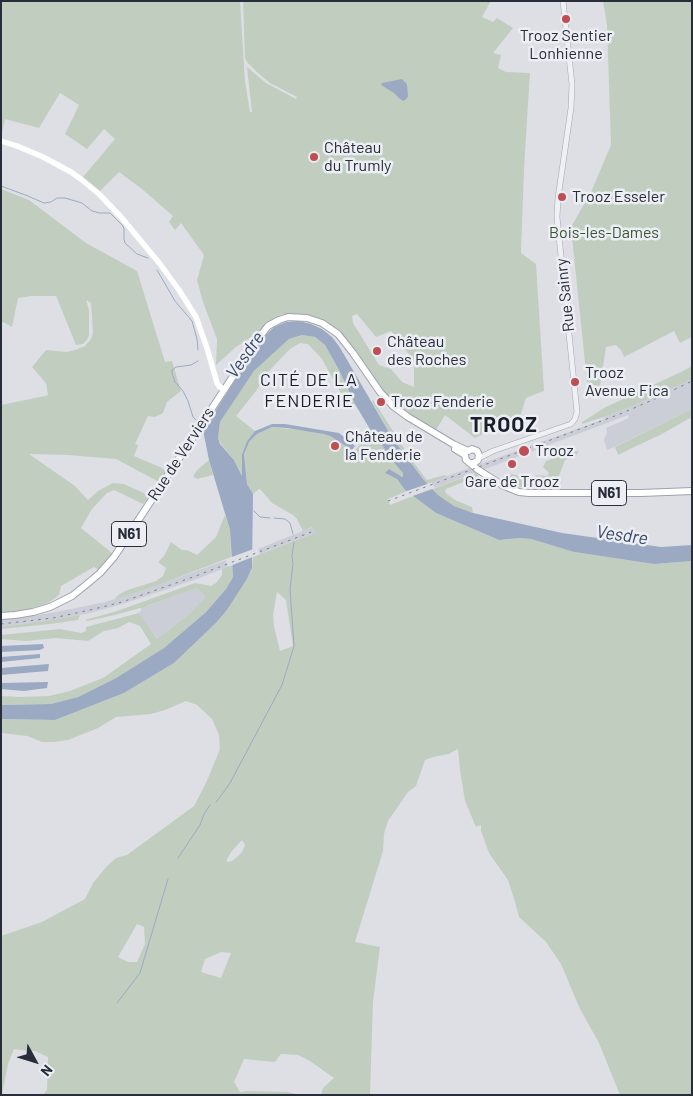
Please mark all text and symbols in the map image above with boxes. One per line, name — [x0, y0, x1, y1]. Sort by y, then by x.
marker: Trooz Sentier Lonhienne — [560, 13, 572, 25]
place label: Trooz Sentier Lonhienne — [520, 26, 612, 64]
place label: Château du Trumly — [324, 138, 391, 176]
marker: Château du Trumly — [308, 151, 320, 163]
place label: Trooz Esseler — [572, 187, 665, 207]
marker: Trooz Esseler — [556, 191, 568, 203]
park label: Bois-les-Dames — [549, 223, 659, 243]
street label: Rue Sainry — [552, 257, 578, 333]
water label: Vesdre — [221, 327, 269, 383]
place label: Château des Roches — [387, 332, 466, 370]
marker: Château des Roches — [371, 345, 383, 357]
place label: Trooz Avenue Fica — [585, 363, 669, 401]
district label: CITÉ DE LA FENDERIE — [259, 369, 359, 412]
marker: Trooz Avenue Fica — [569, 376, 581, 388]
place label: Trooz Fenderie — [391, 392, 494, 412]
marker: Trooz Fenderie — [375, 396, 387, 408]
street label: Rue de Verviers — [144, 404, 218, 504]
district label: TROOZ — [469, 412, 539, 438]
place label: Château de la Fenderie — [345, 427, 423, 465]
marker: Château de la Fenderie — [329, 440, 341, 452]
place label: Trooz — [535, 441, 574, 461]
marker: Trooz — [517, 444, 531, 458]
marker: Gare de Trooz — [506, 458, 518, 470]
place label: Gare de Trooz — [465, 472, 559, 492]
road number: N61 — [592, 480, 626, 506]
water label: Vesdre — [595, 521, 649, 549]
road number: N61 — [112, 522, 146, 546]
north arrow — [10, 1036, 60, 1086]
text: N — [38, 1062, 57, 1080]

